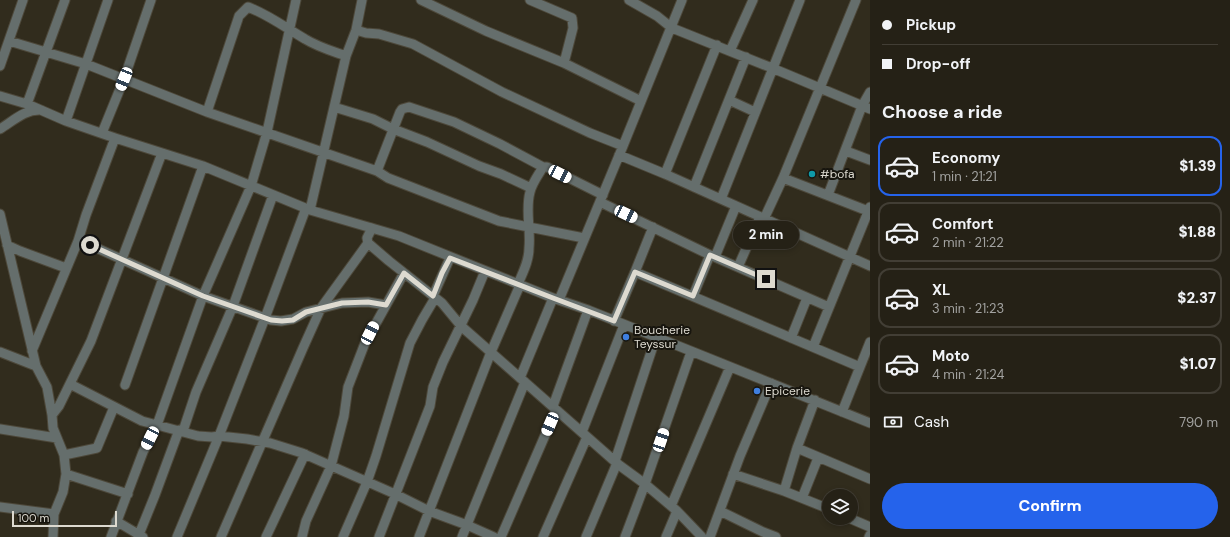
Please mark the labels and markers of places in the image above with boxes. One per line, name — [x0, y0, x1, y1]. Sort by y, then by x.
place label: #bofa — [820, 166, 855, 182]
marker: #bofa — [807, 169, 817, 179]
place label: Boucherie Teyssur — [634, 322, 690, 352]
marker: Boucherie Teyssur — [621, 332, 631, 342]
place label: Epicerie — [765, 383, 810, 399]
marker: Epicerie — [752, 386, 762, 396]

